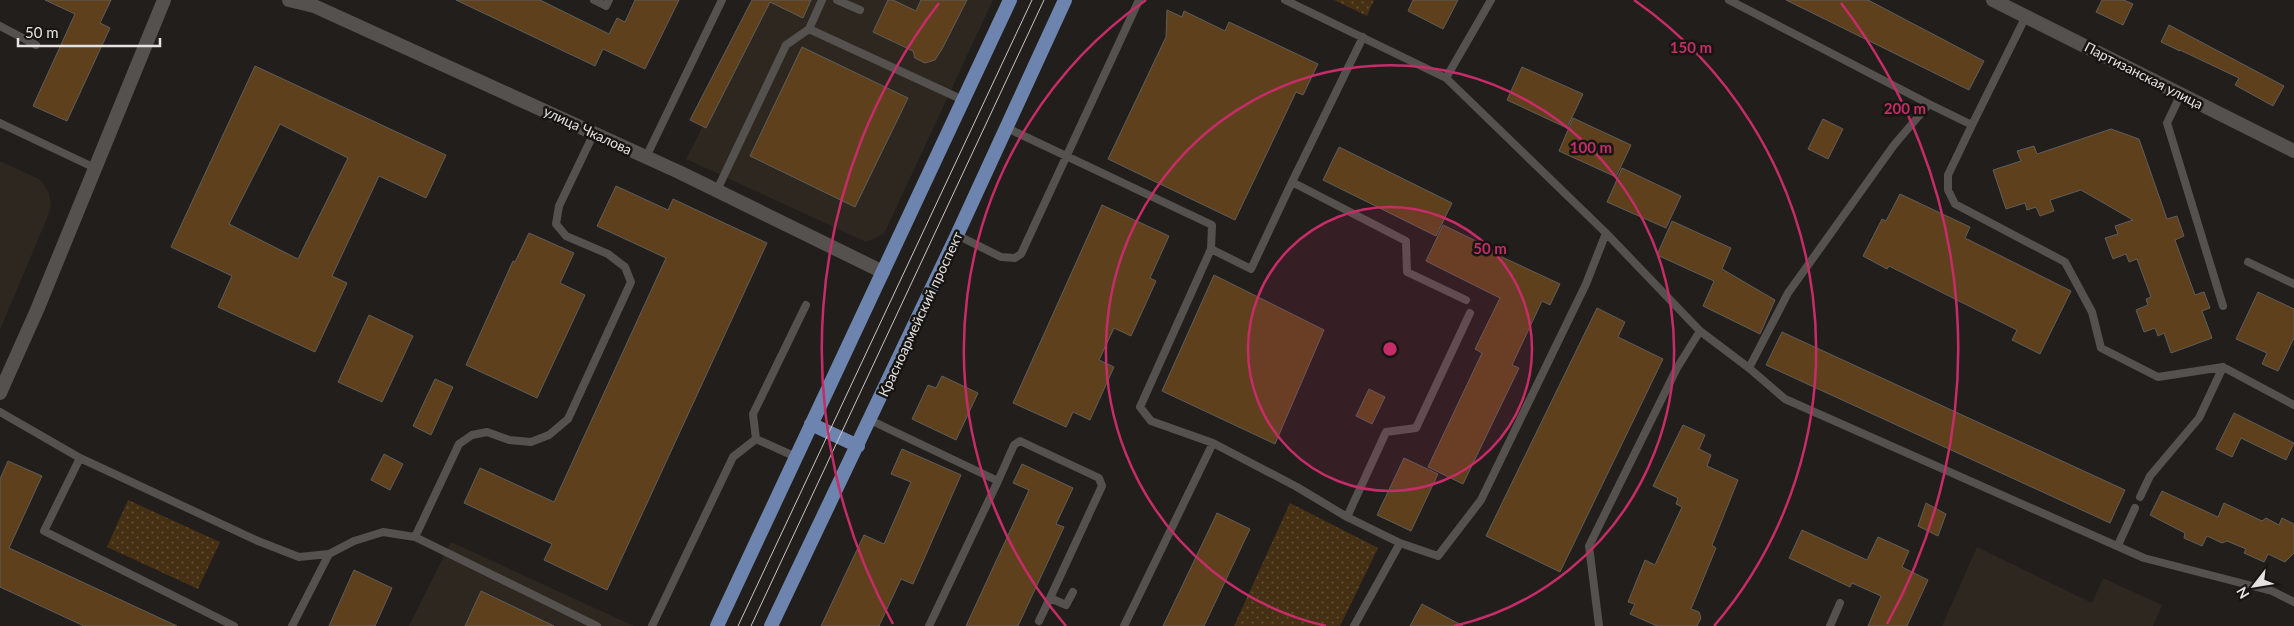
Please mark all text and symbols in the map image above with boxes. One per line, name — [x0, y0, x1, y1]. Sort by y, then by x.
scale bar — [18, 15, 160, 47]
text: 50 m — [25, 23, 59, 41]
text: 150 m — [1670, 38, 1712, 56]
street label: Партизанская улица — [2082, 38, 2206, 112]
text: 200 m — [1884, 99, 1926, 117]
street label: улица Чкалова — [541, 102, 635, 158]
text: 100 m — [1570, 138, 1612, 156]
street label: Красноармейский проспект — [874, 229, 966, 399]
text: 50 m — [1473, 239, 1507, 257]
centre of rings — [1381, 340, 1399, 358]
north arrow — [2229, 561, 2279, 611]
text: N — [2232, 584, 2252, 602]

